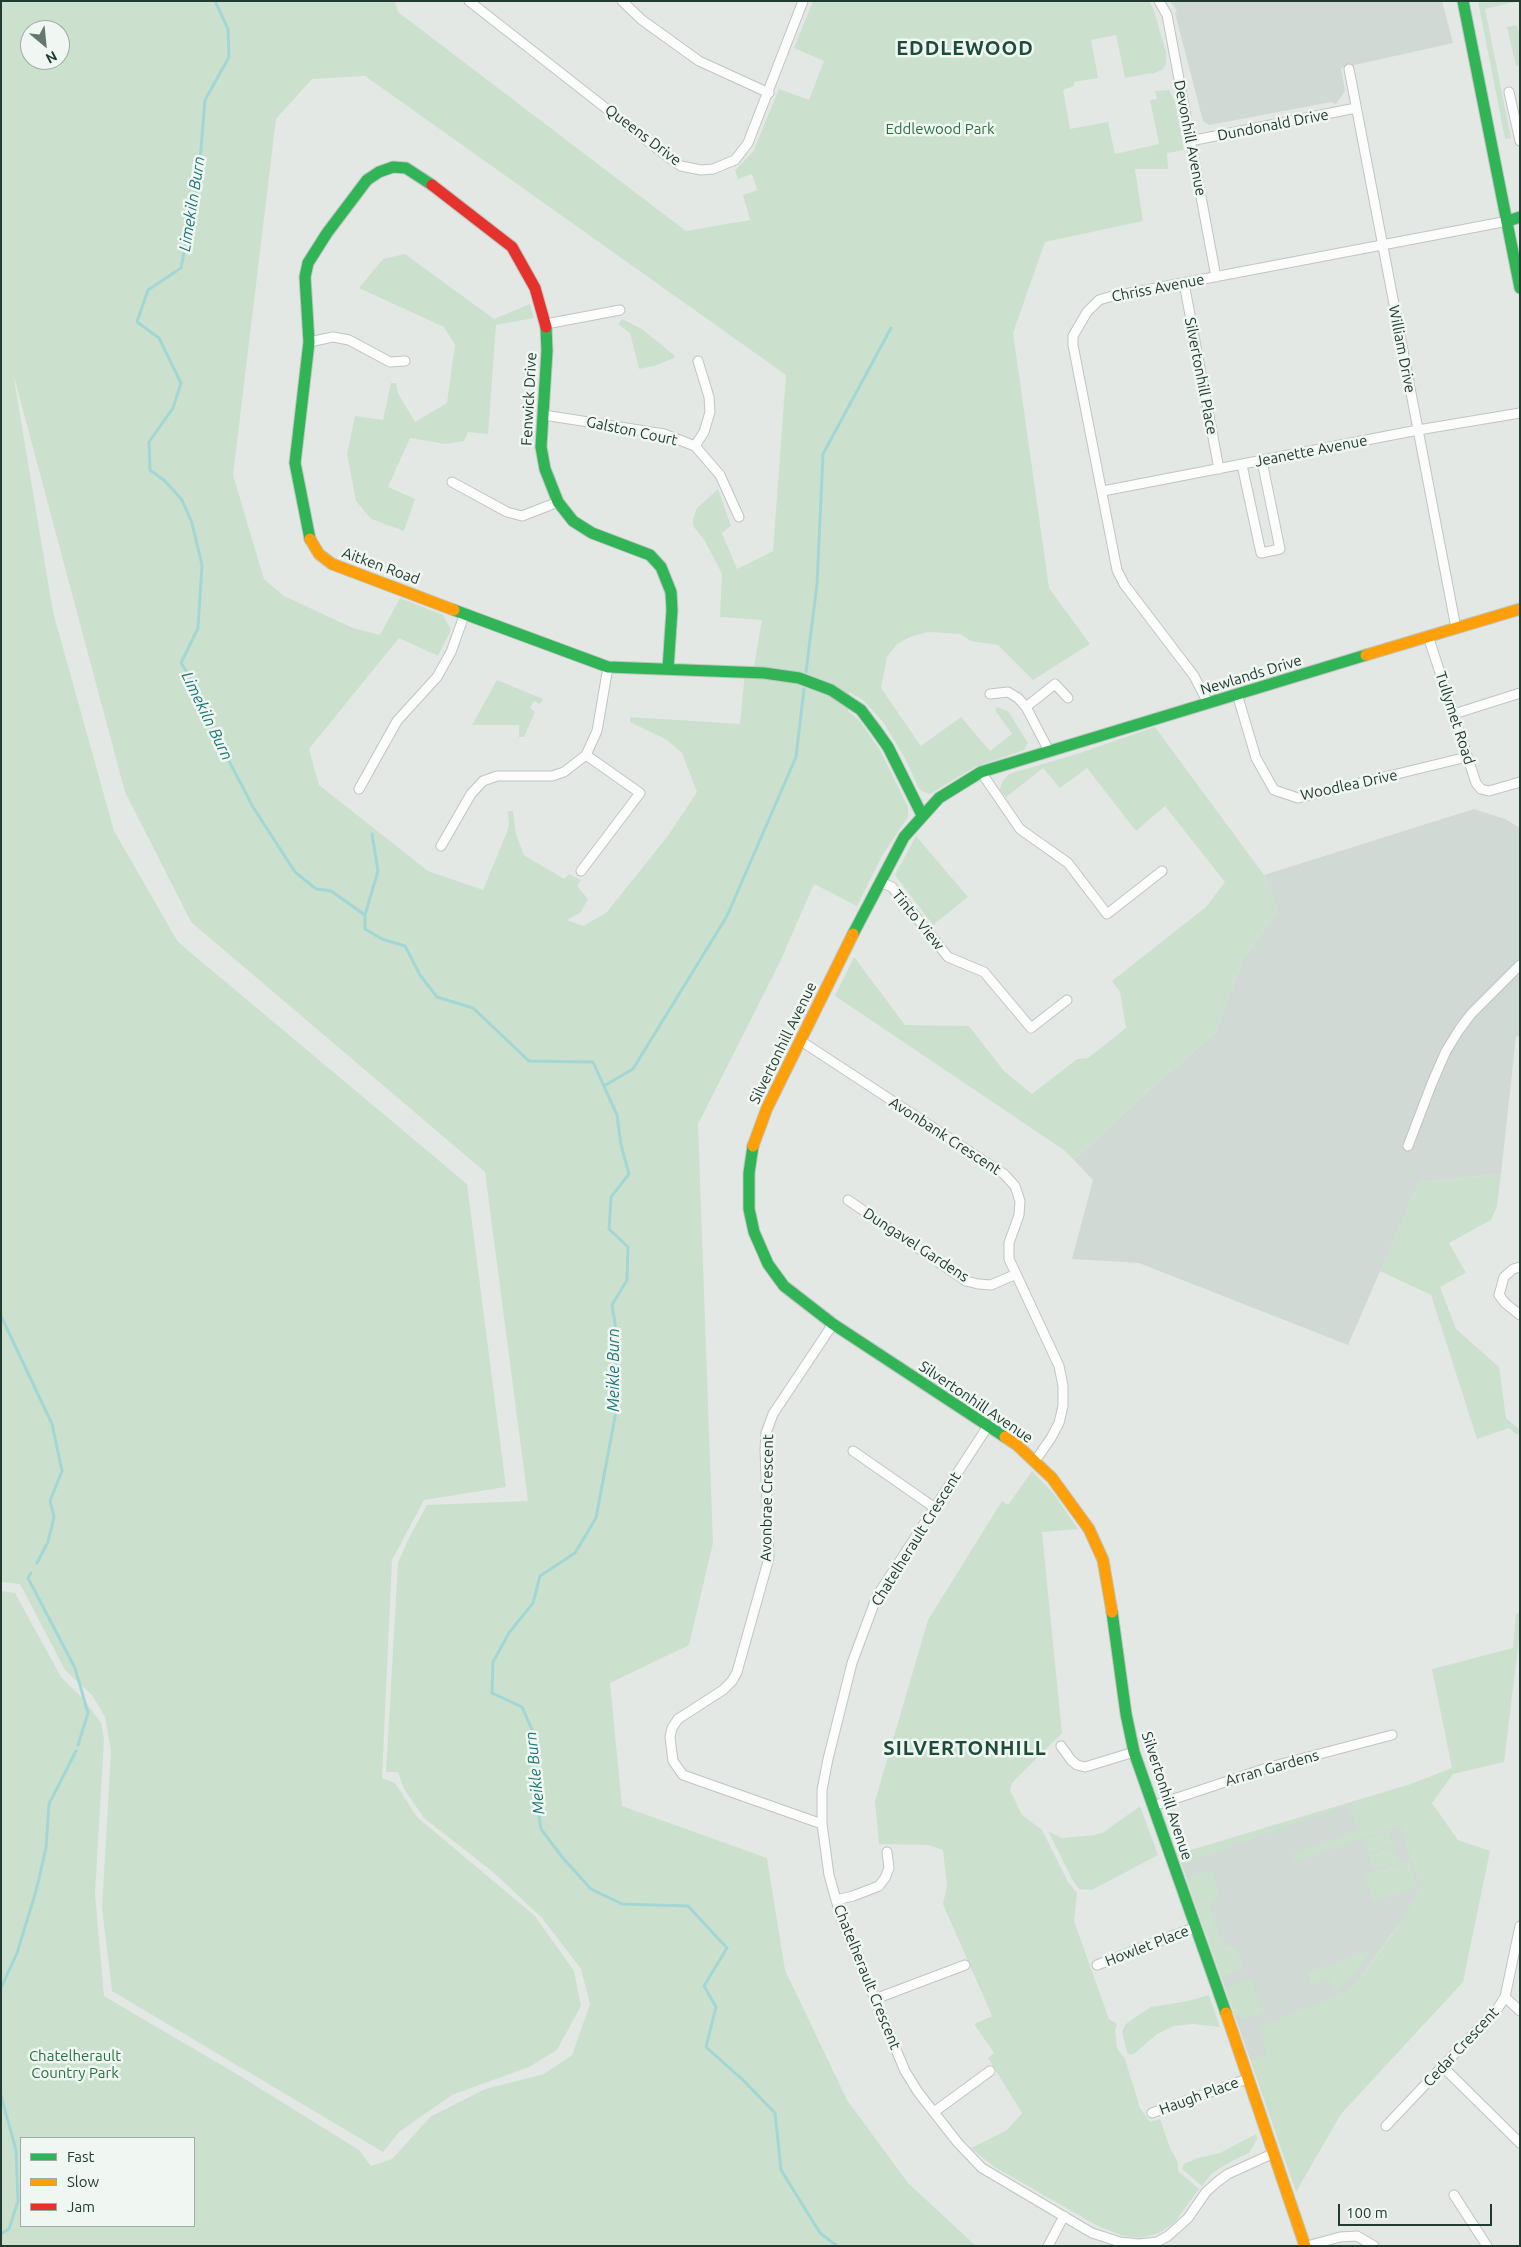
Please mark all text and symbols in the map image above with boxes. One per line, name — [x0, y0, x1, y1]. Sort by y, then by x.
north arrow — [20, 20, 70, 70]
district label: EDDLEWOOD — [895, 36, 1035, 60]
text: N — [43, 48, 60, 67]
street label: Devonhill Avenue — [1170, 79, 1210, 197]
street label: Queens Drive — [601, 101, 685, 169]
street label: Dundonald Drive — [1216, 105, 1330, 145]
park label: Eddlewood Park — [885, 120, 995, 138]
water label: Limekiln Burn — [175, 155, 209, 253]
street label: Chriss Avenue — [1110, 270, 1206, 306]
street label: William Drive — [1385, 304, 1419, 394]
street label: Silvertonhill Place — [1181, 316, 1221, 436]
street label: Fenwick Drive — [518, 352, 540, 446]
street label: Galston Court — [585, 413, 679, 449]
street label: Jeanette Avenue — [1253, 431, 1369, 471]
street label: Aitken Road — [340, 544, 422, 588]
street label: Newlands Drive — [1198, 651, 1304, 699]
water label: Limekiln Burn — [177, 669, 237, 763]
street label: Tullymet Road — [1432, 669, 1478, 767]
street label: Woodlea Drive — [1299, 766, 1399, 804]
street label: Tinto View — [888, 886, 948, 954]
street label: Silvertonhill Avenue — [746, 979, 820, 1107]
street label: Avonbank Crescent — [886, 1093, 1004, 1179]
street label: Dungavel Gardens — [860, 1204, 972, 1286]
water label: Meikle Burn — [604, 1328, 624, 1412]
street label: Silvertonhill Avenue — [915, 1357, 1037, 1447]
street label: Avonbrae Crescent — [757, 1434, 777, 1562]
street label: Chatelherault Crescent — [867, 1469, 965, 1609]
street label: Silvertonhill Avenue — [1138, 1730, 1196, 1862]
water label: Meikle Burn — [521, 1731, 549, 1815]
district label: SILVERTONHILL — [882, 1736, 1048, 1760]
street label: Arran Gardens — [1223, 1746, 1321, 1790]
street label: Chatelherault Crescent — [830, 1902, 904, 2052]
street label: Howlet Place — [1103, 1922, 1191, 1970]
street label: Cedar Crescent — [1420, 2003, 1502, 2091]
park label: Chatelherault Country Park — [29, 2047, 121, 2082]
street label: Haugh Place — [1157, 2073, 1241, 2119]
legend — [20, 2137, 195, 2227]
text: Fast — [67, 2148, 94, 2165]
text: Slow — [67, 2173, 99, 2190]
scale bar — [1341, 2194, 1495, 2226]
text: Jam — [67, 2198, 95, 2215]
text: 100 m — [1346, 2204, 1388, 2221]

